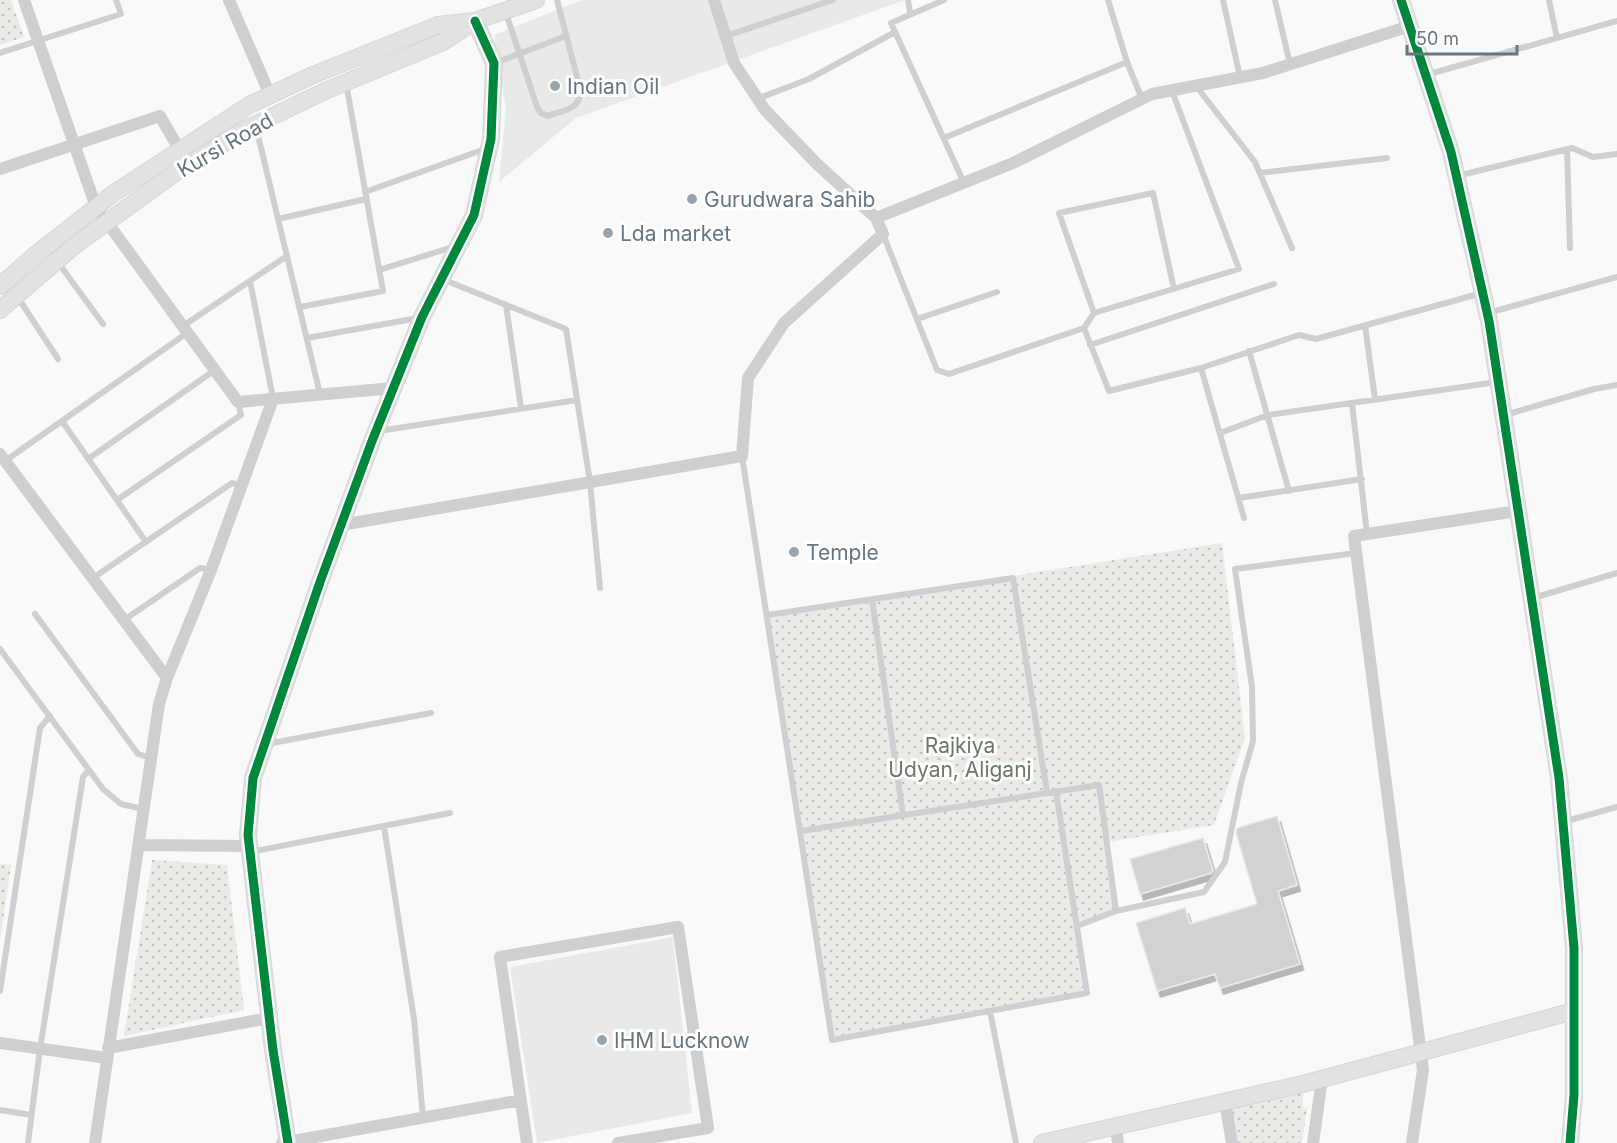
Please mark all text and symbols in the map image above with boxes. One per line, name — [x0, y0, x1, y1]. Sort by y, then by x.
scale bar — [1407, 18, 1516, 56]
text: 50 m — [1416, 28, 1459, 49]
place label: Indian Oil — [567, 74, 659, 99]
marker: Indian Oil — [548, 79, 562, 93]
street label: Kursi Road — [173, 108, 277, 182]
place label: Gurudwara Sahib — [704, 187, 875, 212]
marker: Gurudwara Sahib — [685, 192, 699, 206]
place label: Lda market — [620, 221, 731, 246]
marker: Lda market — [601, 226, 615, 240]
place label: Temple — [806, 540, 879, 565]
marker: Temple — [787, 545, 801, 559]
park label: Rajkiya Udyan, Aliganj — [888, 733, 1032, 782]
place label: IHM Lucknow — [614, 1028, 750, 1053]
marker: IHM Lucknow — [595, 1033, 609, 1047]

